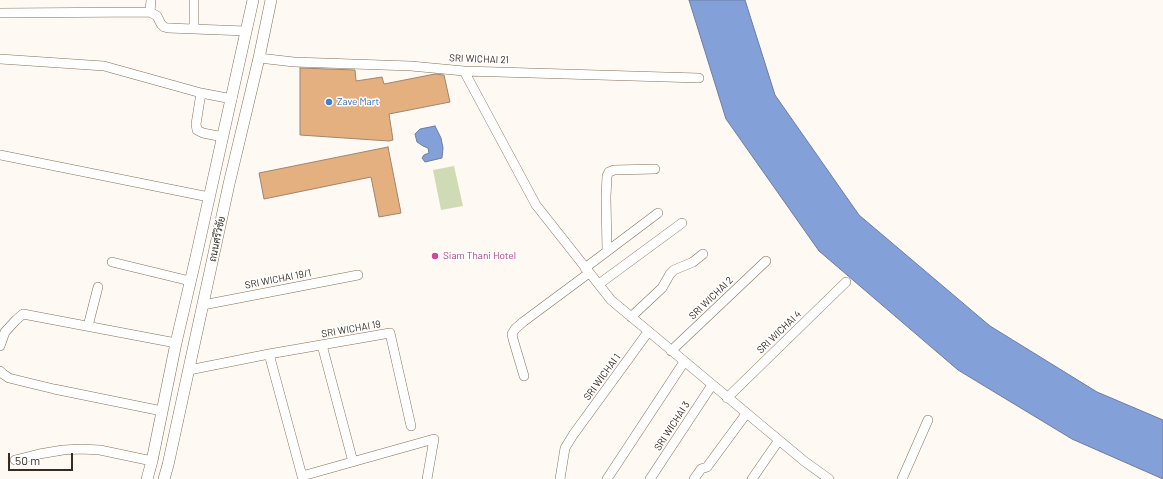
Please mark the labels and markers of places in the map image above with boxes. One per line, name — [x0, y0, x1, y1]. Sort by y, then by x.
place label: Zave Mart — [337, 96, 379, 108]
marker: Zave Mart — [324, 97, 334, 107]
place label: Siam Thani Hotel — [443, 250, 516, 262]
marker: Siam Thani Hotel — [430, 251, 440, 261]

